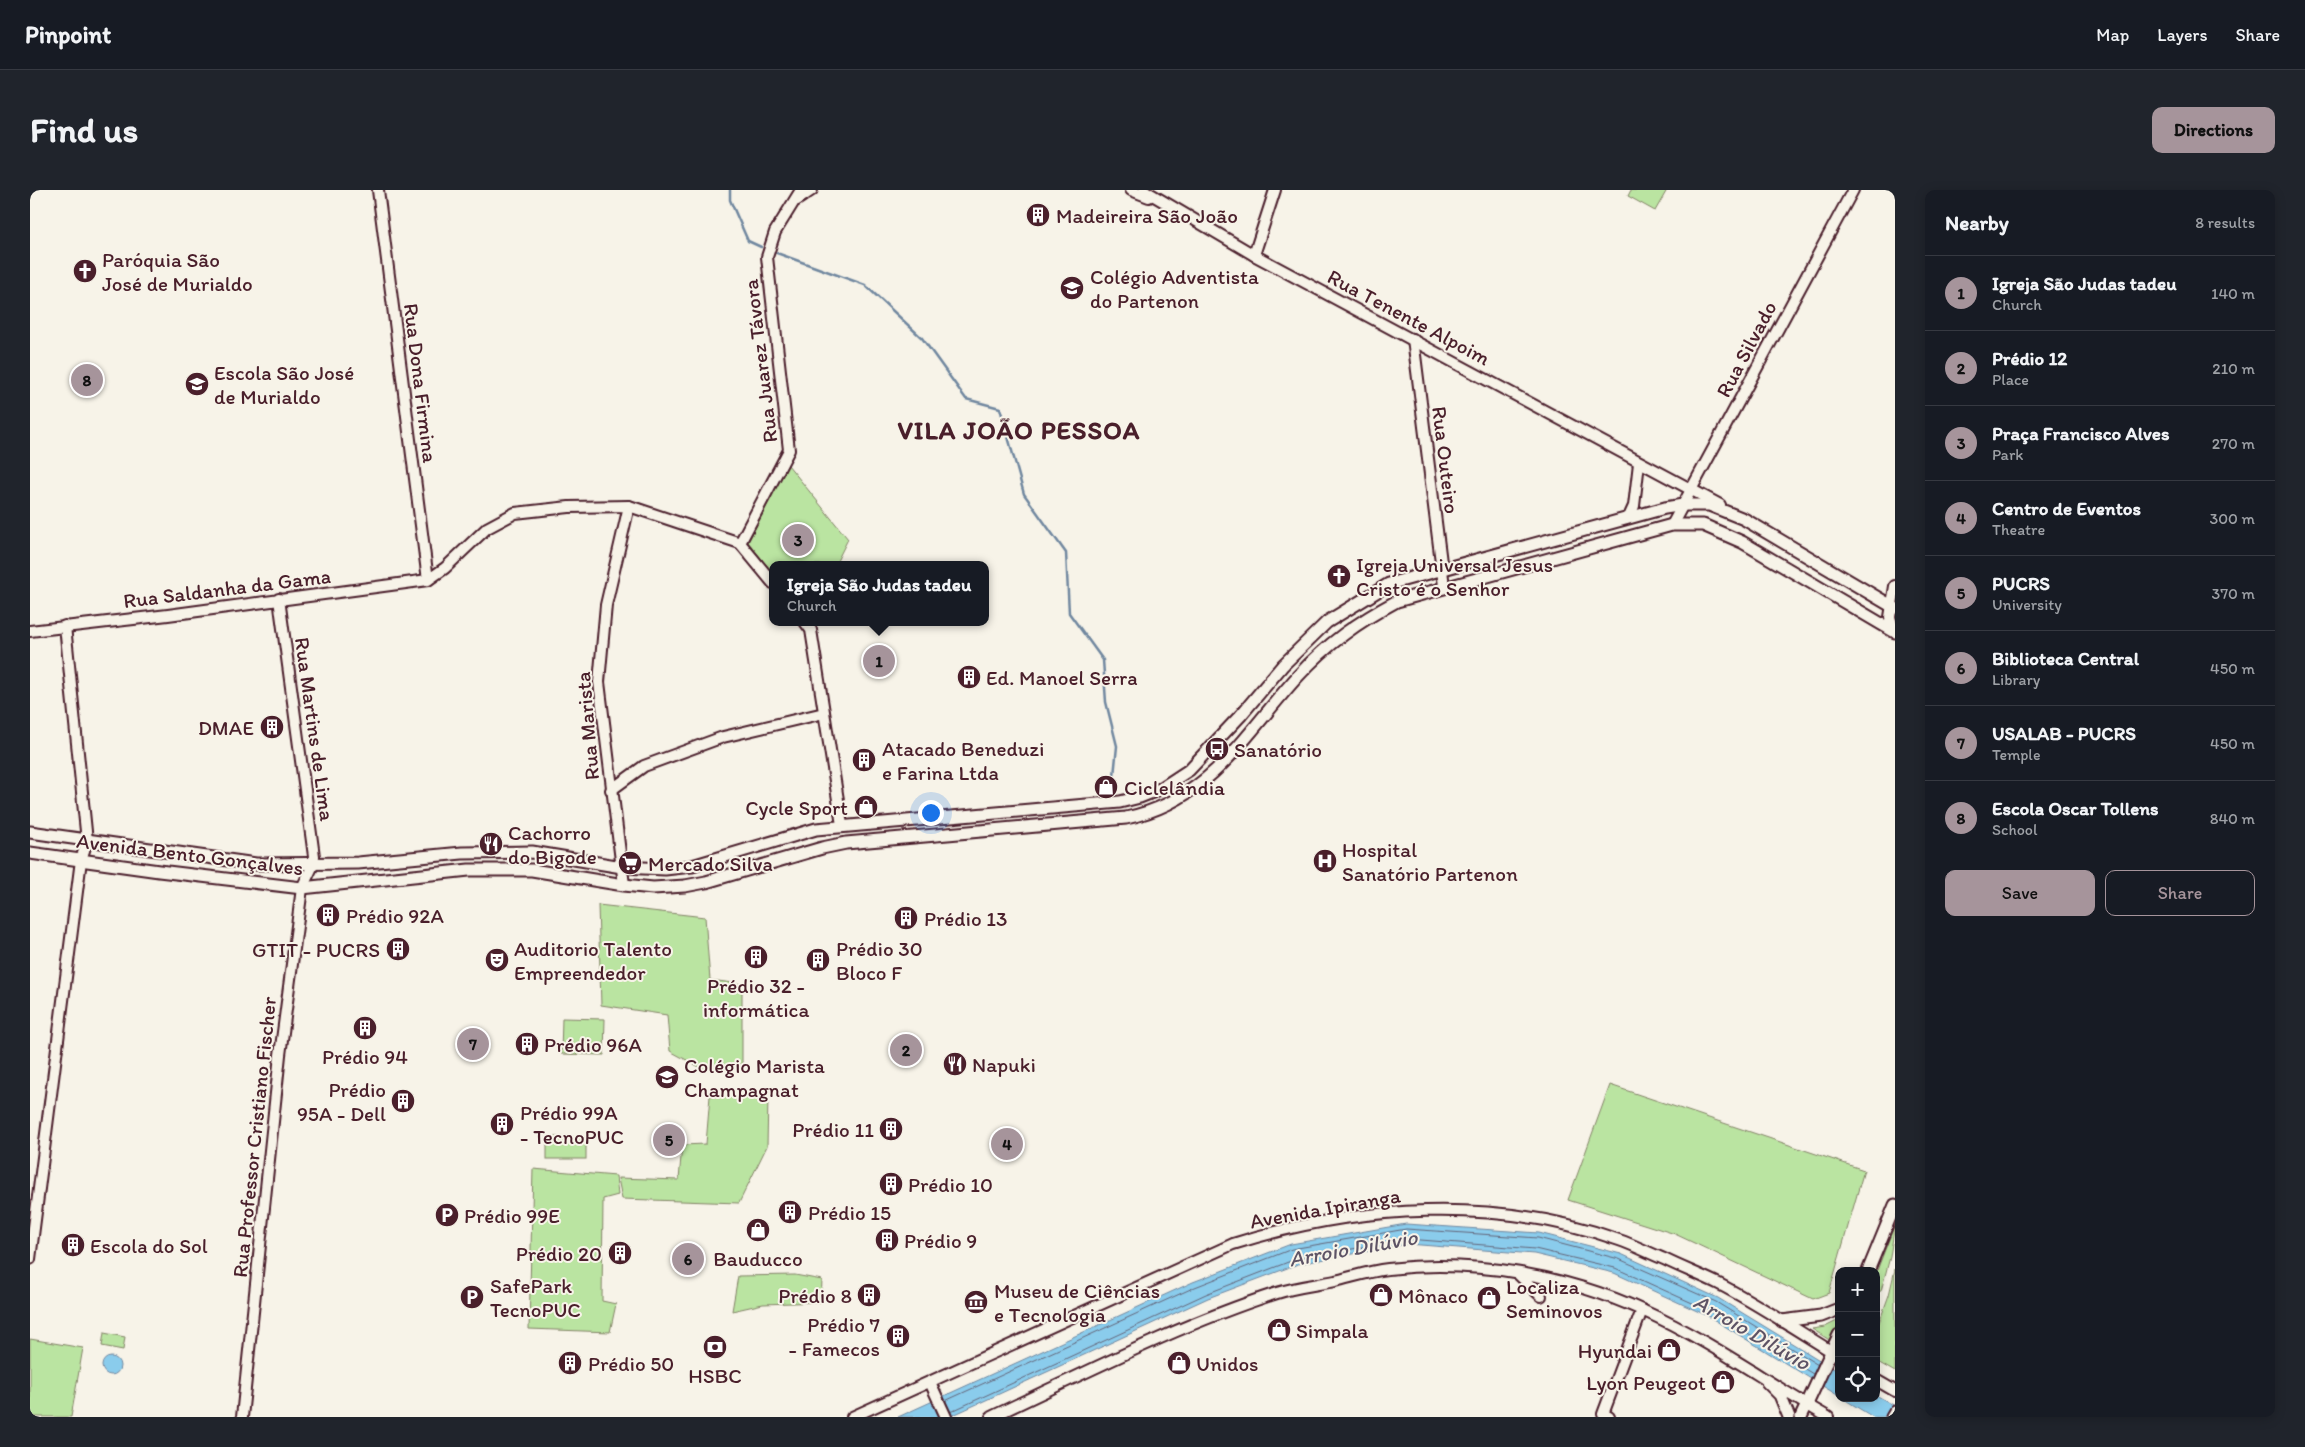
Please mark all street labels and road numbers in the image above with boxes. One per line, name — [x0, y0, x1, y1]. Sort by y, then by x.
street label: Rua Tenente Alpoim — [1323, 264, 1495, 371]
street label: Rua Juarez Távora — [738, 278, 782, 444]
street label: Rua Silvado — [1710, 297, 1782, 401]
street label: Rua Dona Firmina — [399, 302, 443, 464]
street label: Rua Outeiro — [1427, 405, 1465, 515]
street label: Rua Saldanha da Gama — [122, 563, 332, 613]
street label: Rua Martins de Lima — [290, 636, 340, 823]
street label: Rua Marista — [570, 671, 604, 781]
street label: Avenida Bento Gonçalves — [75, 828, 305, 880]
street label: Rua Professor Cristiano Fischer — [227, 995, 281, 1279]
street label: Avenida Ipiranga — [1248, 1182, 1402, 1234]

